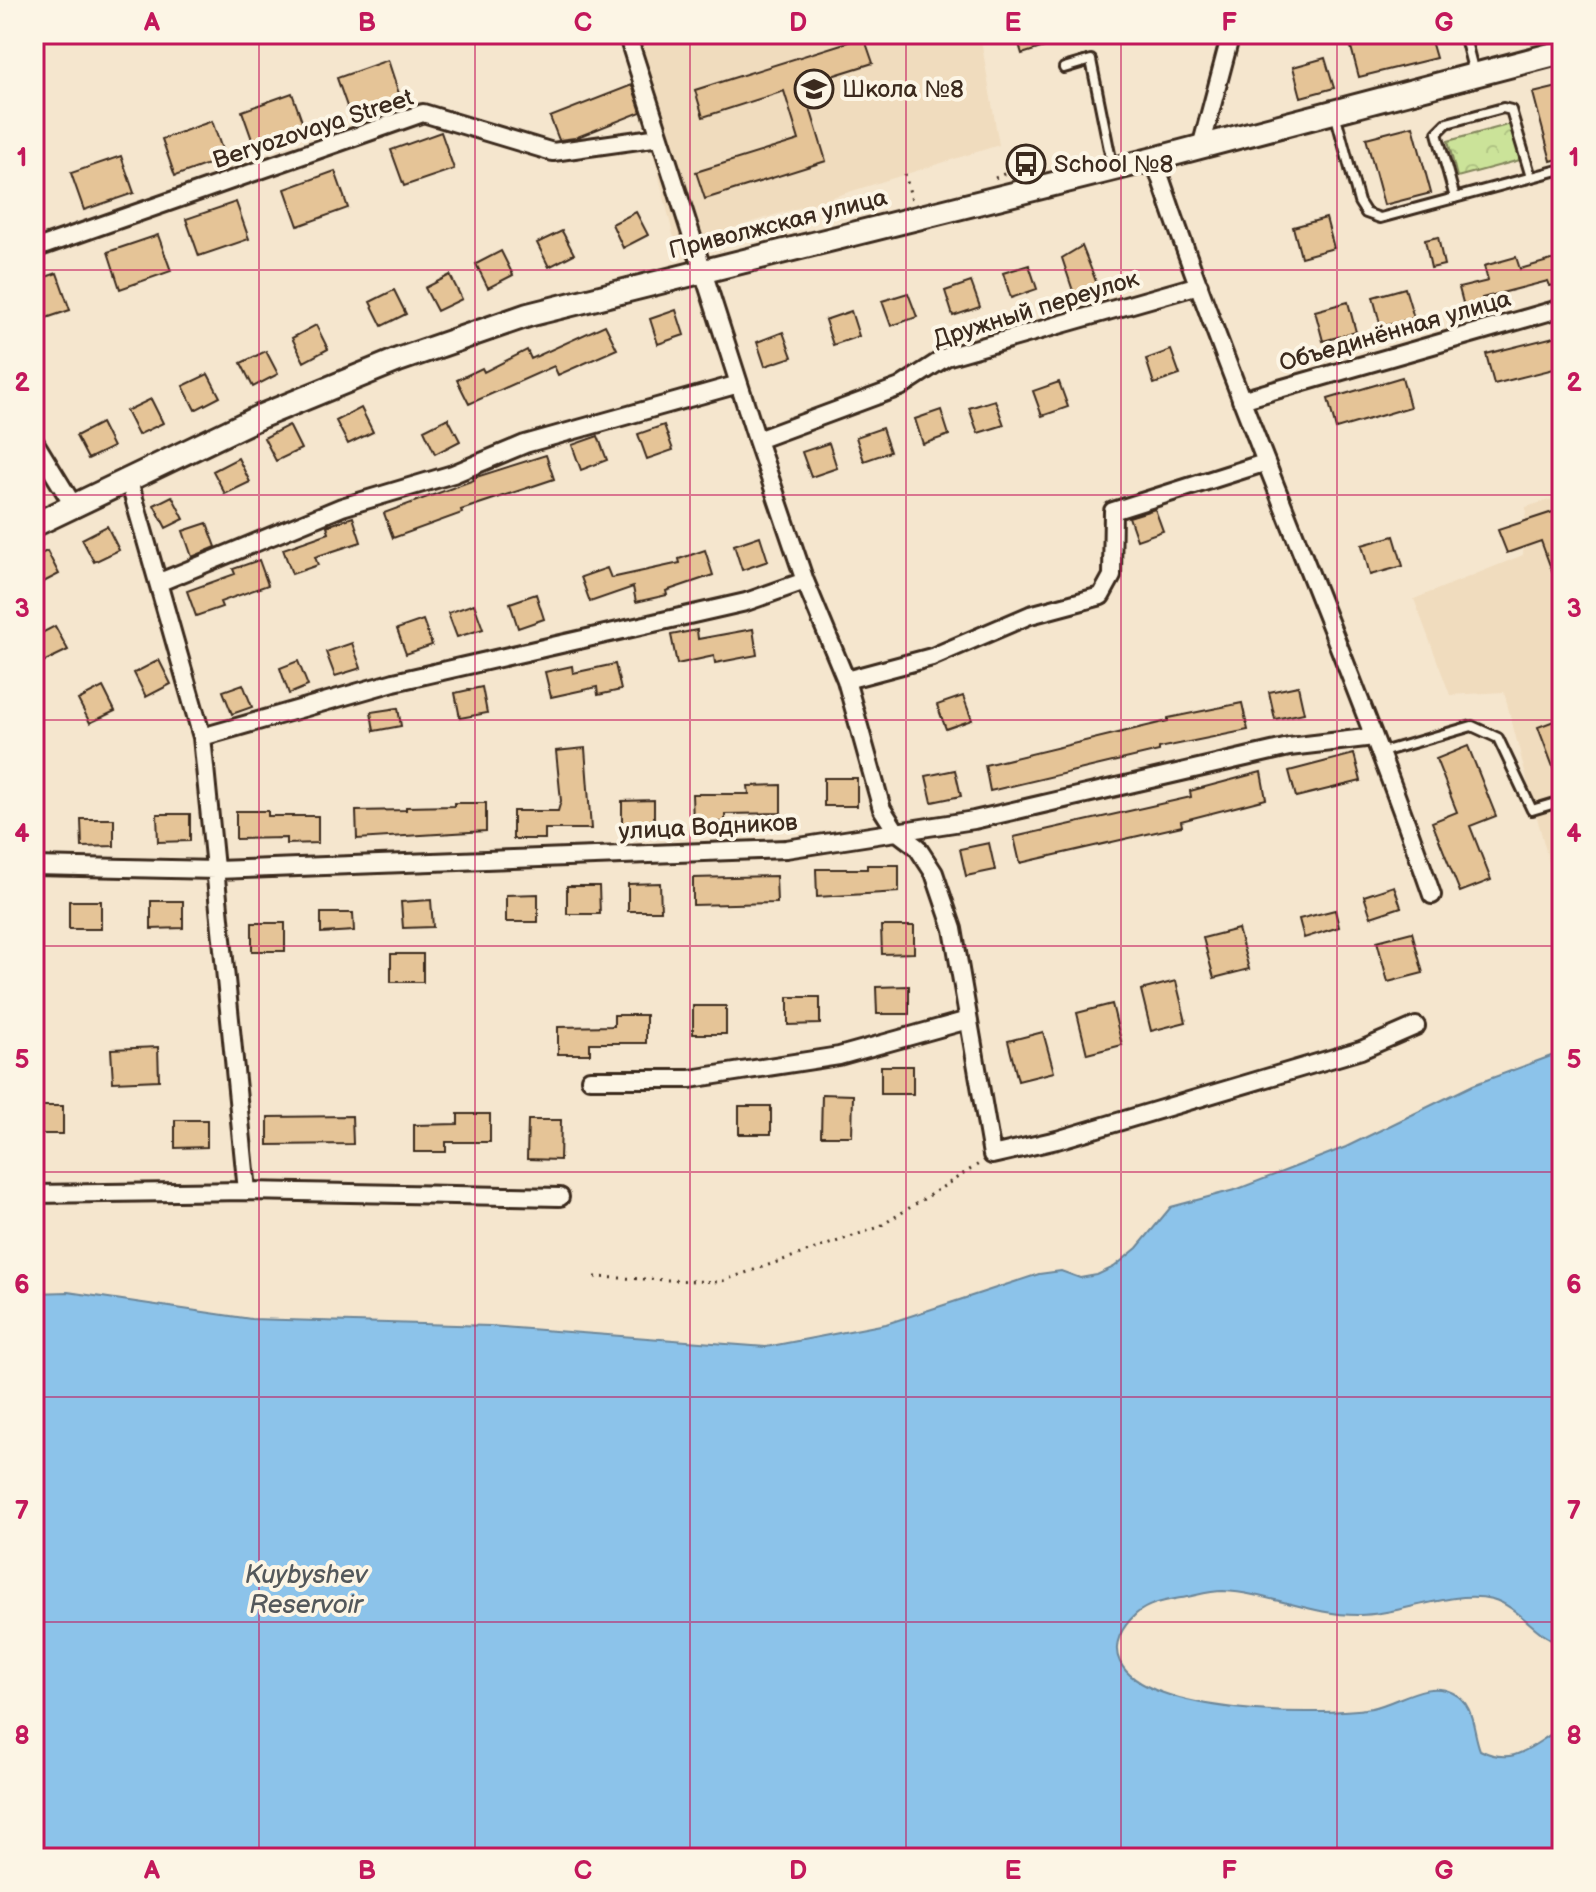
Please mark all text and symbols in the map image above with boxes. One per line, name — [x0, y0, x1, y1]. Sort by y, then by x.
text: A — [143, 8, 160, 39]
text: B — [358, 8, 376, 39]
text: C — [574, 8, 592, 39]
text: D — [789, 8, 807, 39]
text: E — [1005, 8, 1022, 39]
text: F — [1221, 8, 1237, 39]
text: G — [1434, 8, 1454, 39]
school or university icon: Школа №8 — [793, 68, 835, 110]
place label: Школа №8 — [842, 75, 964, 104]
street label: Beryozovaya Street — [209, 83, 418, 175]
text: 1 — [17, 143, 27, 174]
bus stop icon: School №8 — [1005, 143, 1047, 185]
text: 1 — [1569, 143, 1579, 174]
place label: School №8 — [1054, 150, 1173, 179]
street label: Приволжская улица — [666, 183, 890, 265]
street label: Дружный переулок — [930, 264, 1143, 354]
street label: Объединённая улица — [1276, 284, 1514, 378]
text: 2 — [14, 368, 30, 399]
text: 2 — [1566, 368, 1582, 399]
text: 3 — [14, 594, 30, 625]
text: 3 — [1566, 594, 1582, 625]
street label: улица Водников — [618, 808, 799, 846]
text: 4 — [14, 819, 30, 850]
text: 4 — [1566, 819, 1582, 850]
text: 5 — [14, 1045, 30, 1076]
text: 5 — [1566, 1045, 1582, 1076]
text: 6 — [14, 1270, 30, 1301]
text: 6 — [1566, 1270, 1582, 1301]
text: 7 — [15, 1496, 29, 1527]
text: 7 — [1567, 1496, 1581, 1527]
water label: Kuybyshev Reservoir — [245, 1560, 369, 1621]
text: 8 — [14, 1721, 30, 1752]
text: 8 — [1566, 1721, 1582, 1752]
text: A — [143, 1856, 160, 1887]
text: B — [358, 1856, 376, 1887]
text: C — [574, 1856, 592, 1887]
text: D — [789, 1856, 807, 1887]
text: E — [1005, 1856, 1022, 1887]
text: F — [1221, 1856, 1237, 1887]
text: G — [1434, 1856, 1454, 1887]

